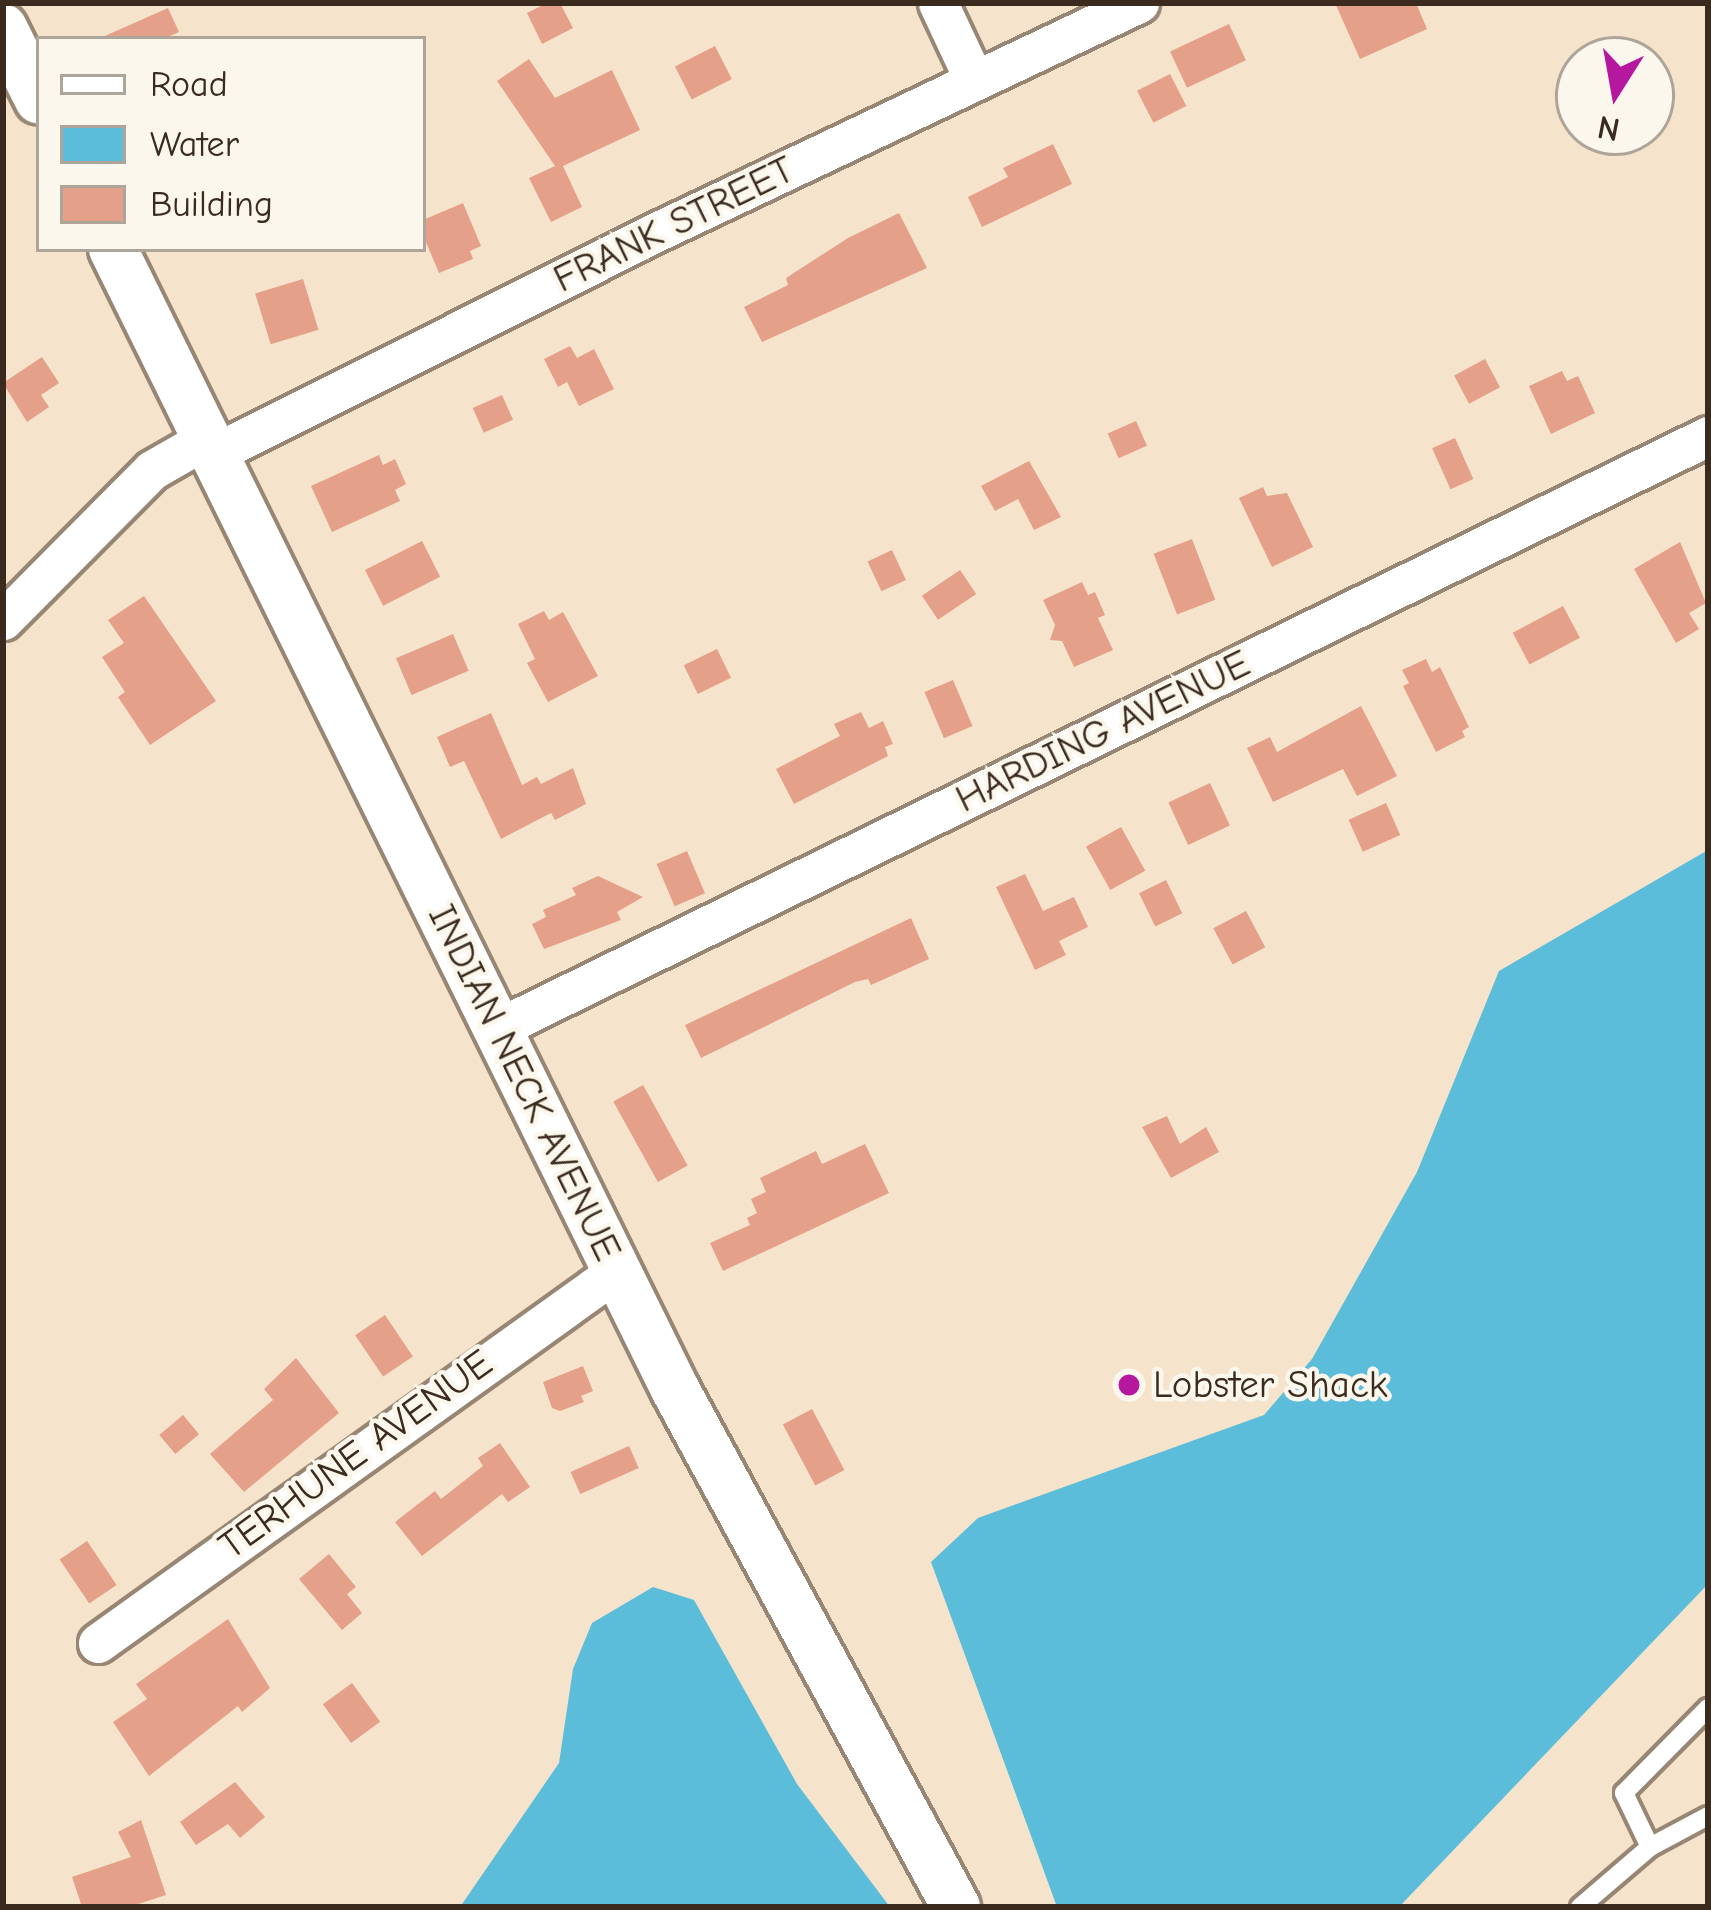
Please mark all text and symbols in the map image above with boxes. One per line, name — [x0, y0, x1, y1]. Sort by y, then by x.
legend — [36, 36, 426, 252]
north arrow — [1555, 36, 1675, 156]
text: Road — [150, 64, 228, 105]
text: N — [1595, 108, 1623, 149]
text: Water — [150, 124, 239, 165]
street label: FRANK STREET — [546, 147, 802, 303]
text: Building — [150, 184, 273, 225]
street label: HARDING AVENUE — [949, 641, 1257, 823]
street label: INDIAN NECK AVENUE — [417, 897, 631, 1269]
street label: TERHUNE AVENUE — [210, 1340, 502, 1570]
place label: Lobster Shack — [1153, 1362, 1388, 1408]
marker: Lobster Shack — [1116, 1372, 1142, 1398]

